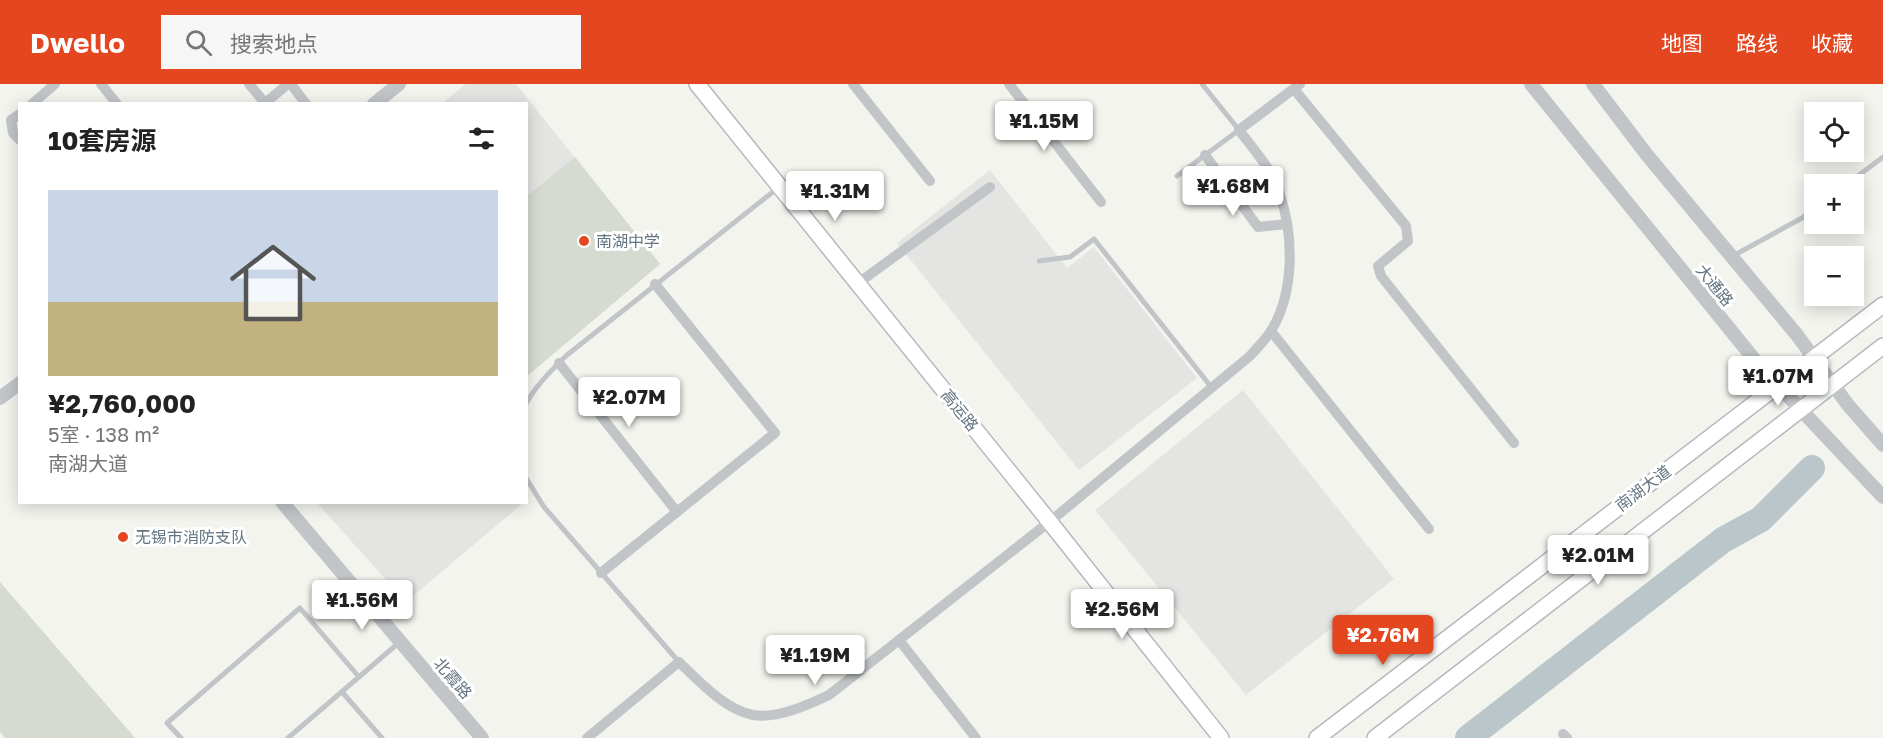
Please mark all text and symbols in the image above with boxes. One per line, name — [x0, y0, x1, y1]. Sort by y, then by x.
search box — [161, 15, 581, 69]
text: Dwello — [30, 26, 125, 59]
icon: search — [182, 26, 215, 59]
text: 搜索地点 — [230, 30, 318, 57]
text: 地图 — [1661, 30, 1703, 56]
text: 路线 — [1736, 30, 1778, 56]
text: 收藏 — [1811, 30, 1853, 56]
pin: ¥1.15M — [995, 101, 1093, 152]
map controls — [1804, 102, 1864, 306]
button: locate — [1804, 102, 1864, 162]
text: ¥1.15M — [1009, 108, 1079, 132]
icon: filters — [465, 122, 498, 155]
text: 10套房源 — [48, 125, 156, 156]
pin: ¥1.68M — [1184, 166, 1282, 217]
pin: ¥1.31M — [786, 171, 884, 222]
text: ¥1.68M — [1196, 173, 1270, 197]
button: + — [1804, 174, 1864, 234]
text: ¥1.31M — [800, 178, 870, 202]
icon: home — [219, 229, 327, 337]
place label: 南湖中学 — [596, 231, 660, 251]
marker: 南湖中学 — [577, 234, 591, 248]
button: − — [1804, 246, 1864, 306]
street label: 大通路 — [1692, 260, 1738, 310]
pin: ¥1.07M — [1729, 356, 1827, 407]
text: ¥1.07M — [1742, 363, 1814, 387]
pin: ¥2.07M — [580, 377, 678, 428]
text: ¥2.07M — [592, 384, 666, 408]
street label: 高运路 — [937, 385, 983, 435]
text: ¥2,760,000 — [48, 388, 196, 419]
text: 5室 · 138 m² — [48, 422, 159, 446]
text: 南湖大道 — [48, 451, 128, 475]
street label: 南湖大道 — [1611, 461, 1675, 515]
place label: 无锡市消防支队 — [135, 527, 247, 547]
marker: 无锡市消防支队 — [116, 530, 130, 544]
pin: ¥2.01M — [1549, 535, 1647, 586]
text: ¥2.01M — [1562, 542, 1634, 566]
pin: ¥1.56M — [313, 580, 411, 631]
text: ¥1.56M — [326, 587, 398, 611]
pin: ¥2.56M — [1073, 589, 1171, 640]
text: ¥2.56M — [1085, 596, 1159, 620]
pin: ¥2.76M — [1334, 615, 1432, 666]
text: ¥2.76M — [1346, 622, 1420, 646]
pin: ¥1.19M — [766, 635, 864, 686]
text: ¥1.19M — [780, 642, 850, 666]
street label: 北霞路 — [430, 653, 476, 703]

